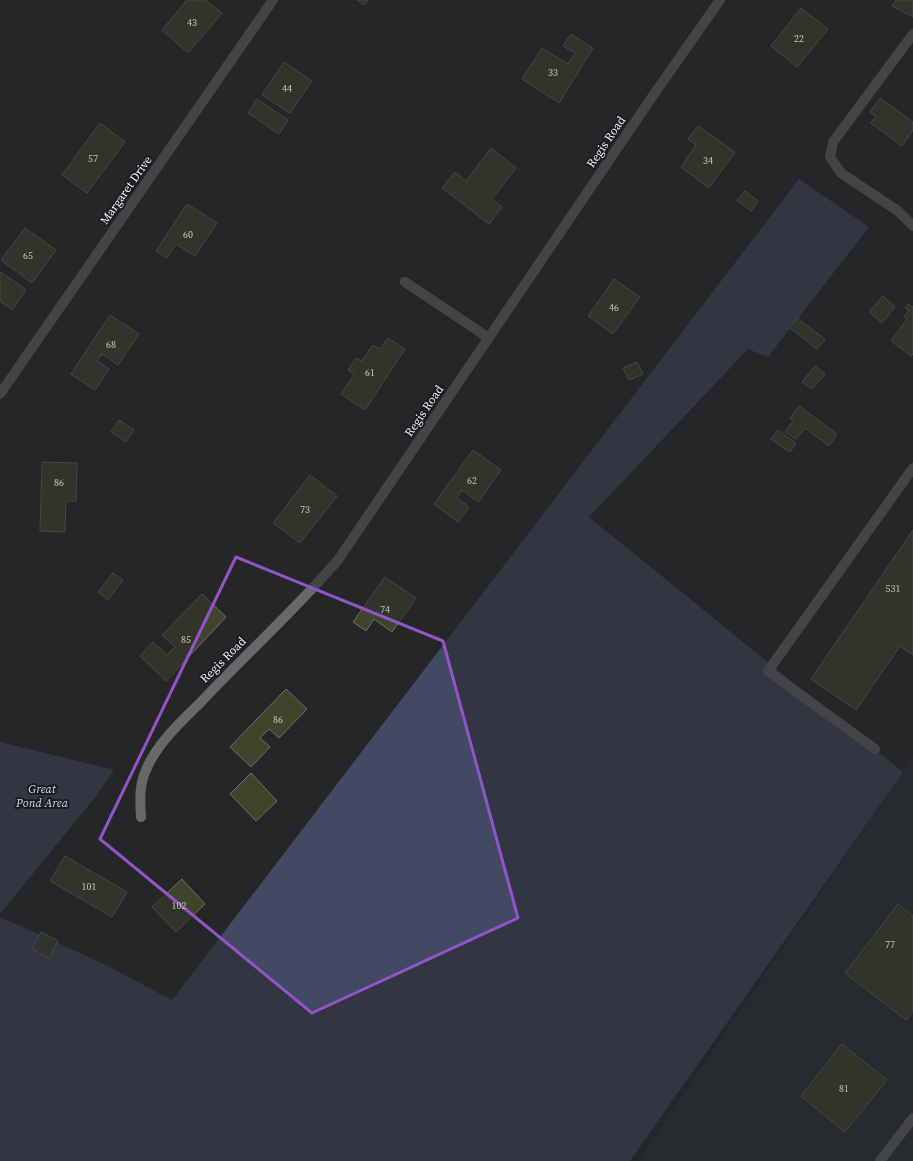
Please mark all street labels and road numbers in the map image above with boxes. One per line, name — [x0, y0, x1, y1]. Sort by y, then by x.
street label: Regis Road — [583, 113, 629, 171]
street label: Margaret Drive — [96, 153, 156, 227]
street label: Regis Road — [401, 382, 447, 440]
street label: Regis Road — [197, 633, 250, 686]

